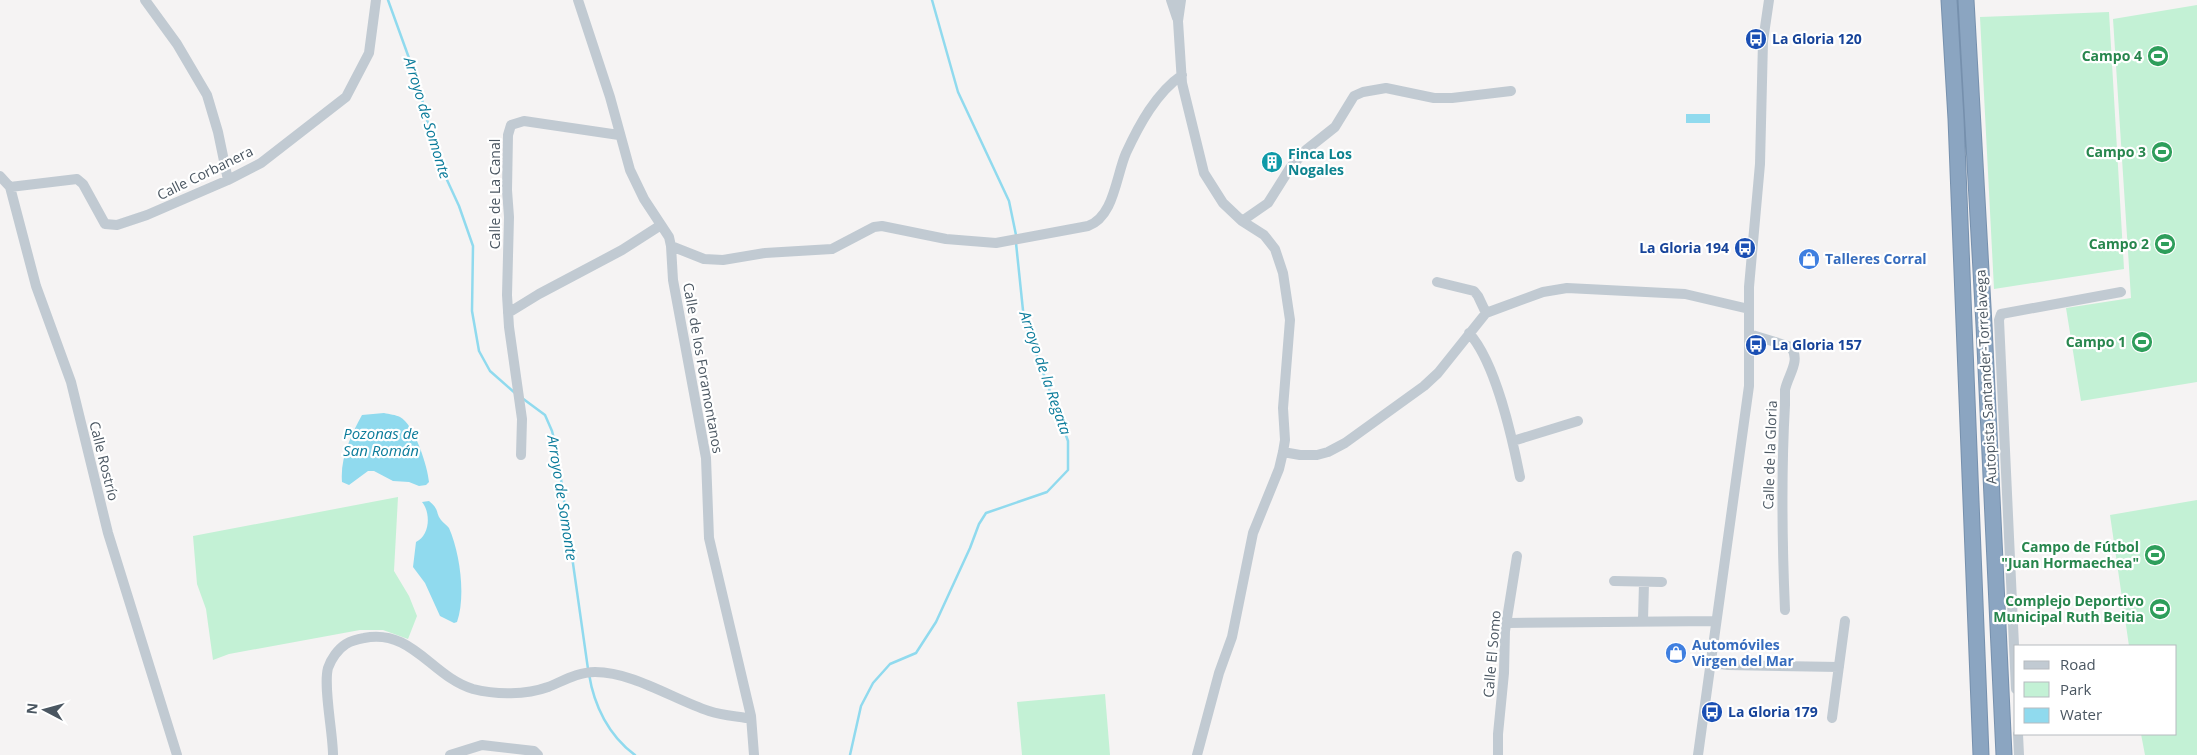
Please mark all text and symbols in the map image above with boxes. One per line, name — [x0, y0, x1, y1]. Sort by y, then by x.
bus stop icon: La Gloria 120 — [1744, 27, 1768, 51]
place label: La Gloria 120 — [1772, 29, 1862, 48]
sports icon: Campo 4 — [2146, 44, 2170, 68]
place label: Campo 4 — [2082, 46, 2142, 65]
water label: Arroyo de Somonte — [400, 53, 456, 182]
street label: Calle de La Canal — [485, 139, 504, 249]
sports icon: Campo 3 — [2150, 140, 2174, 164]
street label: Calle Corbanera — [154, 141, 256, 204]
place label: Campo 3 — [2086, 142, 2146, 161]
place label: Finca Los Nogales — [1288, 144, 1352, 179]
building icon: Finca Los Nogales — [1260, 150, 1284, 174]
sports icon: Campo 2 — [2153, 232, 2177, 256]
place label: Campo 2 — [2089, 234, 2149, 253]
bus stop icon: La Gloria 194 — [1733, 236, 1757, 260]
place label: La Gloria 194 — [1639, 238, 1729, 257]
shop icon: Talleres Corral — [1797, 247, 1821, 271]
place label: Talleres Corral — [1825, 249, 1927, 268]
street label: Autopista Santander-Torrelavega — [1970, 269, 2001, 485]
street label: Calle de los Foramontanos — [679, 281, 728, 455]
water label: Arroyo de la Regata — [1015, 307, 1077, 438]
sports icon: Campo 1 — [2130, 330, 2154, 354]
place label: Campo 1 — [2066, 332, 2126, 351]
bus stop icon: La Gloria 157 — [1744, 333, 1768, 357]
place label: La Gloria 157 — [1772, 335, 1862, 354]
street label: Calle de la Gloria — [1758, 400, 1781, 510]
street label: Calle Rostrío — [85, 419, 124, 503]
water label: Pozonas de San Román — [343, 423, 419, 460]
water label: Arroyo de Somonte — [543, 433, 583, 562]
place label: Campo de Fútbol "Juan Hormaechea" — [2001, 537, 2139, 572]
sports icon: Campo de Fútbol "Juan Hormaechea" — [2143, 543, 2167, 567]
place label: Complejo Deportivo Municipal Ruth Beitia — [1993, 591, 2144, 626]
sports icon: Complejo Deportivo Municipal Ruth Beitia — [2148, 597, 2172, 621]
street label: Calle El Somo — [1478, 609, 1505, 698]
place label: Automóviles Virgen del Mar — [1692, 635, 1794, 670]
shop icon: Automóviles Virgen del Mar — [1664, 641, 1688, 665]
legend — [2014, 645, 2177, 735]
text: Road — [2060, 654, 2096, 674]
text: Park — [2060, 679, 2091, 699]
north arrow — [20, 685, 70, 735]
bus stop icon: La Gloria 179 — [1700, 700, 1724, 724]
text: N — [22, 702, 42, 715]
place label: La Gloria 179 — [1728, 702, 1818, 721]
text: Water — [2060, 704, 2102, 724]

